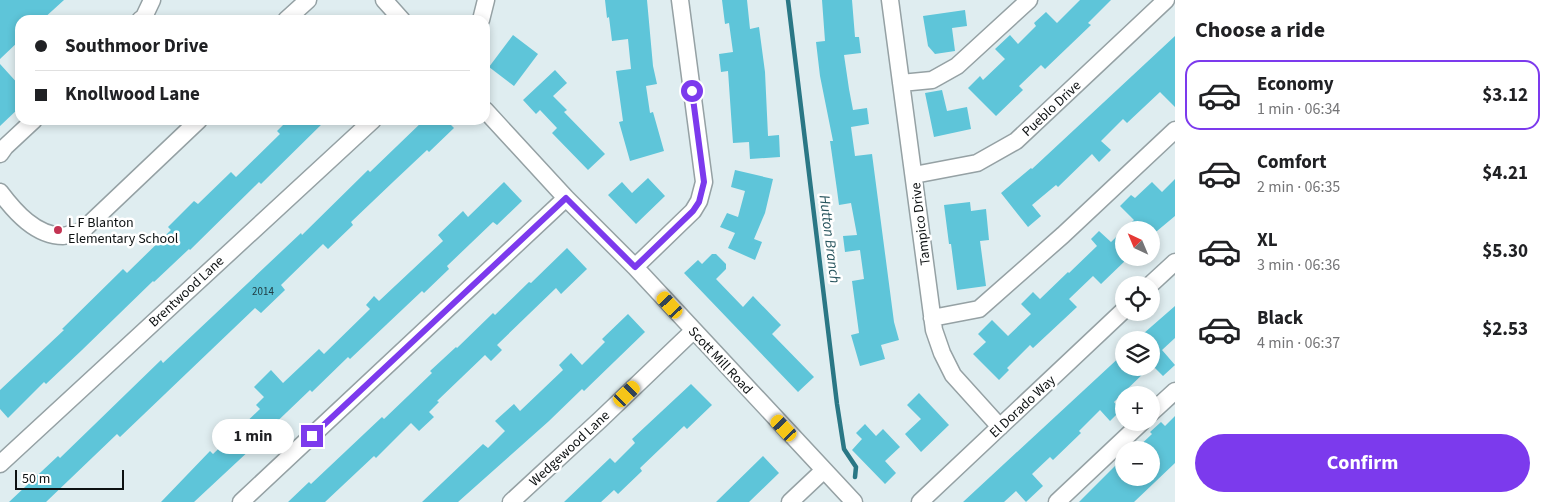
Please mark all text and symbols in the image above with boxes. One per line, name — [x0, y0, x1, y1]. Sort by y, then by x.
text: Choose a ride — [1195, 14, 1325, 46]
text: Southmoor Drive — [65, 33, 208, 60]
text: Economy — [1257, 71, 1334, 98]
icon: car — [1197, 73, 1242, 118]
street label: Pueblo Drive — [1018, 76, 1086, 141]
route start — [681, 80, 703, 102]
text: Knollwood Lane — [65, 81, 200, 108]
text: $3.12 — [1482, 82, 1528, 109]
text: 1 min · 06:34 — [1257, 98, 1340, 120]
text: Comfort — [1257, 149, 1327, 176]
icon: car — [1197, 151, 1242, 196]
text: $4.21 — [1482, 160, 1528, 187]
text: 2 min · 06:35 — [1257, 176, 1340, 198]
street label: Tampico Drive — [906, 181, 936, 266]
water label: Hutton Branch — [814, 194, 845, 285]
place label: L F Blanton Elementary School — [68, 213, 179, 249]
north arrow — [1115, 221, 1160, 266]
map controls — [1115, 221, 1160, 486]
marker: L F Blanton Elementary School — [52, 224, 64, 236]
text: XL — [1257, 227, 1278, 254]
icon: car — [1197, 229, 1242, 274]
text: $5.30 — [1482, 238, 1528, 265]
street label: Brentwood Lane — [145, 251, 229, 332]
text: 3 min · 06:36 — [1257, 254, 1340, 276]
button: locate — [1115, 276, 1160, 321]
house number: 2014 — [252, 284, 274, 299]
car — [654, 289, 685, 321]
text: Black — [1257, 305, 1303, 332]
icon: car — [1197, 307, 1242, 352]
text: $2.53 — [1482, 316, 1528, 343]
street label: Scott Mill Road — [683, 322, 757, 399]
button: layers — [1115, 331, 1160, 376]
text: 4 min · 06:37 — [1257, 332, 1340, 354]
street label: El Dorado Way — [985, 370, 1061, 443]
car — [610, 378, 643, 410]
button: + — [1115, 386, 1160, 431]
street label: Wedgewood Lane — [525, 406, 615, 491]
car — [768, 412, 799, 444]
callout: 1 min — [212, 418, 294, 454]
text: 1 min — [234, 425, 272, 447]
route end — [301, 425, 323, 447]
button: Confirm — [1195, 434, 1530, 492]
button: − — [1115, 441, 1160, 486]
scale bar — [15, 467, 124, 490]
text: 50 m — [22, 469, 50, 489]

